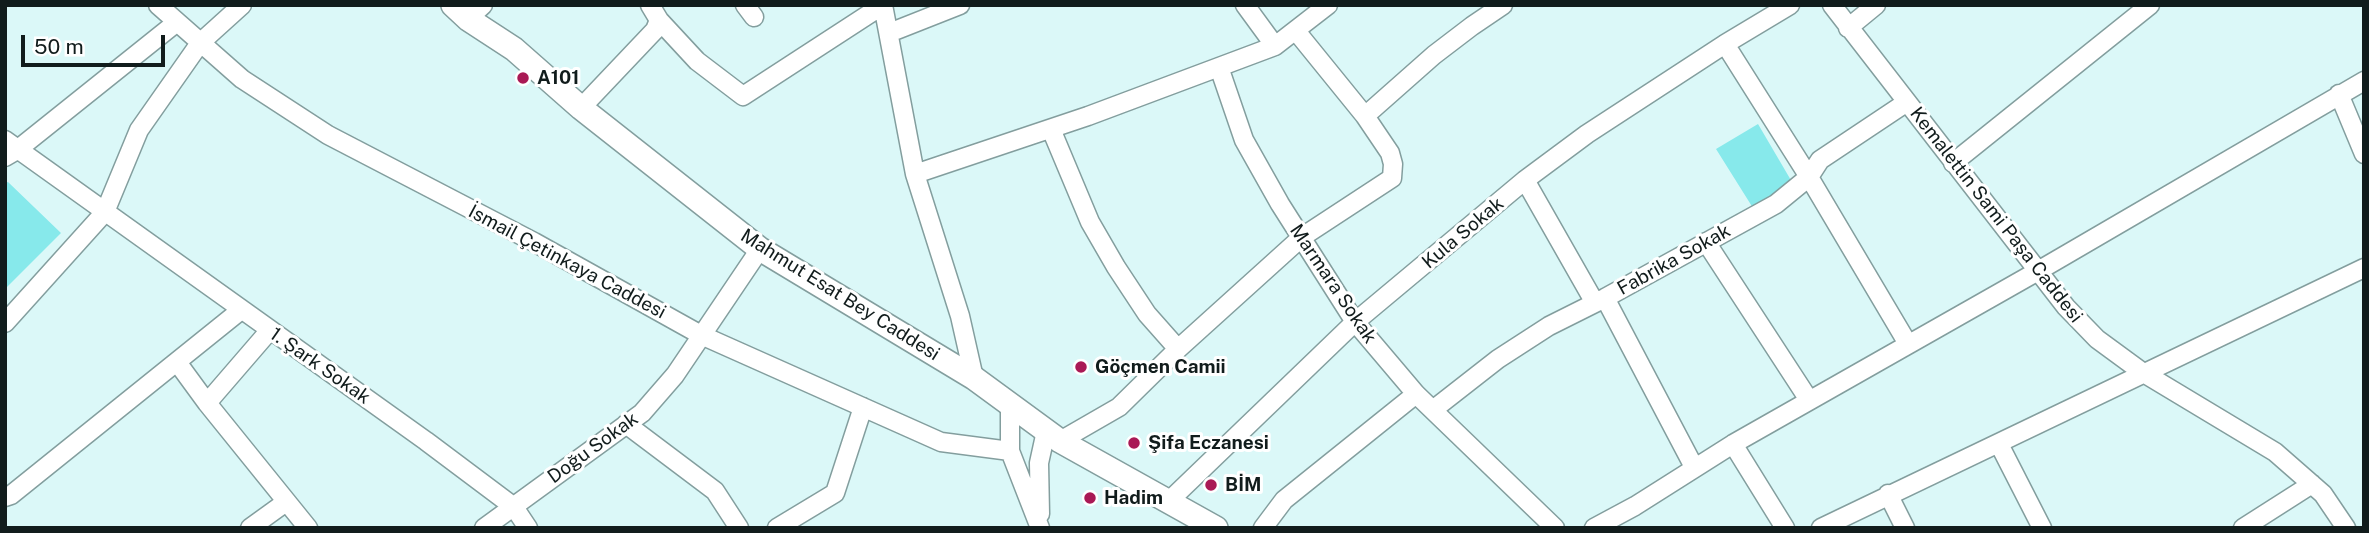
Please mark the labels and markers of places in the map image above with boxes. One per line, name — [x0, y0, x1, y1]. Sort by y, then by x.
place label: A101 — [537, 67, 579, 89]
marker: A101 — [515, 70, 531, 86]
place label: Göçmen Camii — [1095, 356, 1226, 378]
marker: Göçmen Camii — [1073, 359, 1089, 375]
place label: Şifa Eczanesi — [1148, 432, 1269, 454]
marker: Şifa Eczanesi — [1126, 435, 1142, 451]
place label: BİM — [1225, 474, 1262, 496]
marker: BİM — [1203, 477, 1219, 493]
place label: Hadim — [1104, 487, 1163, 509]
marker: Hadim — [1082, 490, 1098, 506]

